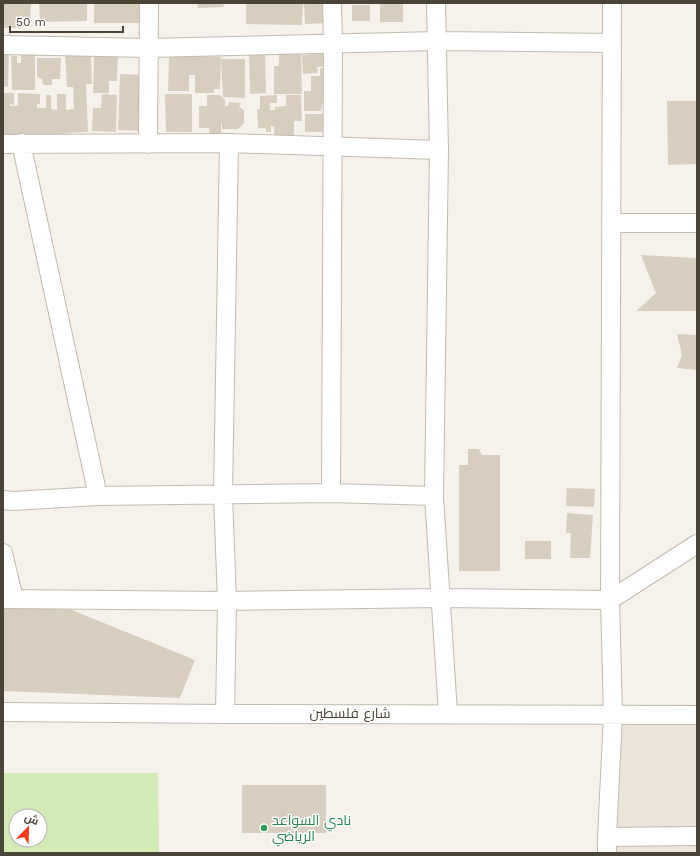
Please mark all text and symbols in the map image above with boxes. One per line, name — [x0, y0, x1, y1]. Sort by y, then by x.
scale bar — [10, 8, 123, 34]
text: 50 m — [16, 15, 46, 29]
street label: شارع فلسطين — [309, 705, 391, 722]
north arrow — [8, 808, 48, 848]
text: ش — [23, 811, 41, 828]
place label: نادي السواعد الرياضي — [272, 812, 351, 847]
marker: نادي السواعد الرياضي — [259, 823, 269, 833]

